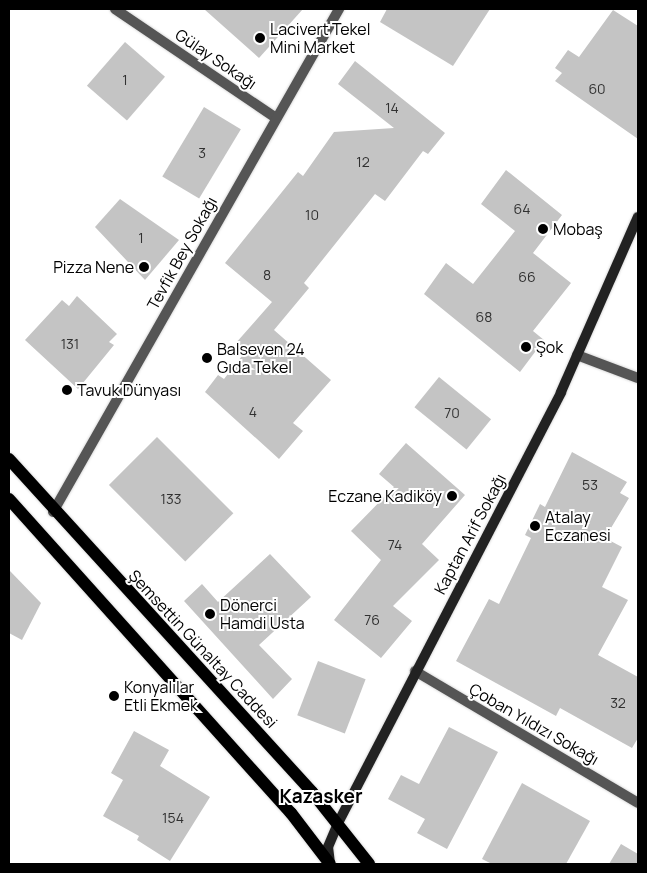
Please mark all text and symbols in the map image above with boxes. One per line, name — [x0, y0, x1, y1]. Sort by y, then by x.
place label: Lacivert Tekel Mini Market — [270, 19, 370, 57]
street label: Gülay Sokağı — [172, 25, 260, 93]
marker: Lacivert Tekel Mini Market — [254, 32, 266, 44]
house number: 1 — [122, 72, 128, 88]
house number: 60 — [588, 81, 606, 97]
house number: 14 — [385, 100, 399, 116]
house number: 3 — [198, 145, 206, 161]
house number: 12 — [356, 154, 370, 170]
street label: Tevfik Bey Sokağı — [143, 193, 221, 313]
house number: 64 — [514, 201, 530, 217]
house number: 10 — [305, 207, 319, 223]
place label: Mobaş — [553, 219, 603, 239]
marker: Mobaş — [537, 223, 549, 235]
house number: 1 — [138, 230, 144, 246]
place label: Pizza Nene — [53, 257, 134, 277]
marker: Pizza Nene — [138, 261, 150, 273]
house number: 8 — [263, 267, 271, 283]
house number: 66 — [518, 269, 536, 285]
house number: 68 — [476, 309, 492, 325]
house number: 131 — [61, 336, 79, 352]
place label: Şok — [536, 337, 563, 357]
place label: Balseven 24 Gıda Tekel — [217, 339, 305, 377]
marker: Şok — [520, 341, 532, 353]
marker: Balseven 24 Gıda Tekel — [201, 352, 213, 364]
place label: Tavuk Dünyası — [77, 380, 181, 400]
marker: Tavuk Dünyası — [61, 384, 73, 396]
house number: 4 — [249, 404, 257, 420]
house number: 70 — [444, 405, 460, 421]
street label: Kaptan Arif Sokağı — [430, 470, 510, 598]
house number: 53 — [582, 477, 598, 493]
place label: Eczane Kadiköy — [328, 486, 442, 506]
marker: Eczane Kadiköy — [446, 490, 458, 502]
house number: 133 — [161, 491, 181, 507]
place label: Atalay Eczanesi — [545, 507, 611, 545]
marker: Atalay Eczanesi — [529, 520, 541, 532]
house number: 74 — [388, 537, 402, 553]
street label: Şemsettin Günaltay Caddesi — [125, 566, 281, 732]
place label: Dönerci Hamdi Usta — [220, 595, 305, 633]
marker: Dönerci Hamdi Usta — [204, 608, 216, 620]
house number: 76 — [364, 612, 380, 628]
place label: Konyalılar Etli Ekmek — [124, 677, 198, 715]
street label: Çoban Yıldızı Sokağı — [466, 679, 602, 769]
marker: Konyalılar Etli Ekmek — [108, 690, 120, 702]
house number: 32 — [610, 695, 626, 711]
district label: Kazasker — [279, 786, 363, 808]
house number: 154 — [162, 810, 184, 826]

